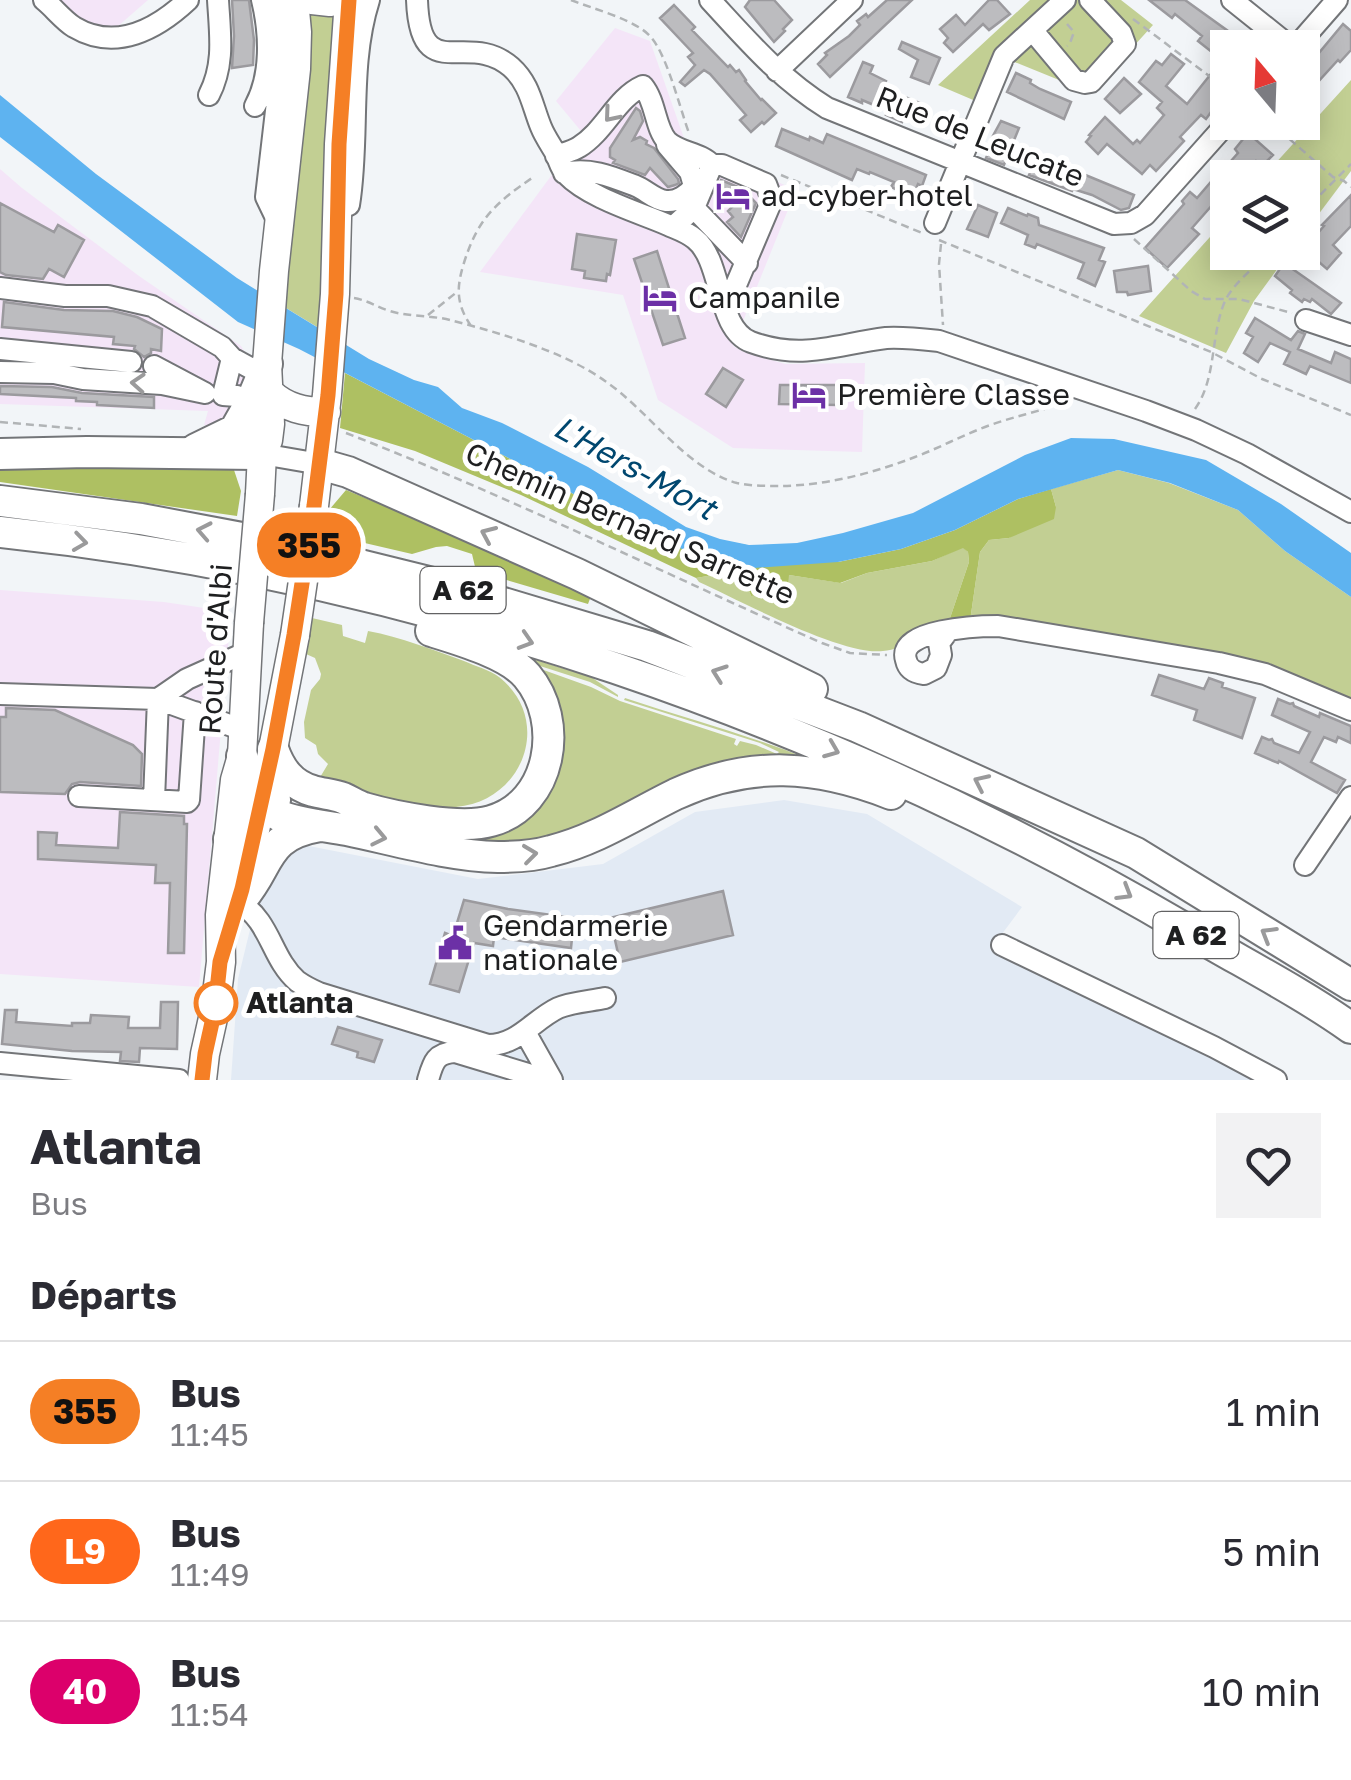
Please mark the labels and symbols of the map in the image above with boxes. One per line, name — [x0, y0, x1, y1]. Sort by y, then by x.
north arrow — [1210, 30, 1320, 140]
street label: Rue de Leucate — [871, 78, 1090, 194]
one-way arrow — [605, 103, 623, 122]
hotel icon: ad-cyber-hotel — [714, 177, 752, 215]
place label: ad-cyber-hotel — [761, 177, 973, 213]
hotel icon: Campanile — [641, 279, 679, 317]
place label: Campanile — [688, 279, 841, 315]
one-way arrow — [130, 373, 146, 394]
hotel icon: Première Classe — [790, 376, 828, 414]
place label: Première Classe — [837, 376, 1070, 412]
water label: L'Hers-Mort — [548, 407, 726, 529]
street label: Chemin Bernard Sarrette — [460, 434, 801, 612]
line badge: 355 — [252, 512, 366, 578]
one-way arrow — [196, 521, 213, 542]
one-way arrow — [480, 527, 498, 547]
one-way arrow — [71, 531, 88, 552]
street label: Route d'Albi — [191, 562, 239, 736]
road number: A 62 — [420, 567, 506, 613]
one-way arrow — [517, 629, 534, 649]
one-way arrow — [712, 664, 729, 685]
one-way arrow — [822, 739, 840, 759]
one-way arrow — [973, 775, 991, 795]
one-way arrow — [371, 825, 388, 846]
one-way arrow — [523, 844, 539, 865]
one-way arrow — [1114, 881, 1132, 900]
place label: Gendarmerie nationale — [483, 907, 668, 977]
road number: A 62 — [1154, 912, 1238, 958]
public building icon: Gendarmerie nationale — [436, 924, 474, 962]
one-way arrow — [1261, 927, 1279, 946]
marker: Atlanta — [195, 982, 237, 1024]
place label: Atlanta — [246, 984, 353, 1020]

